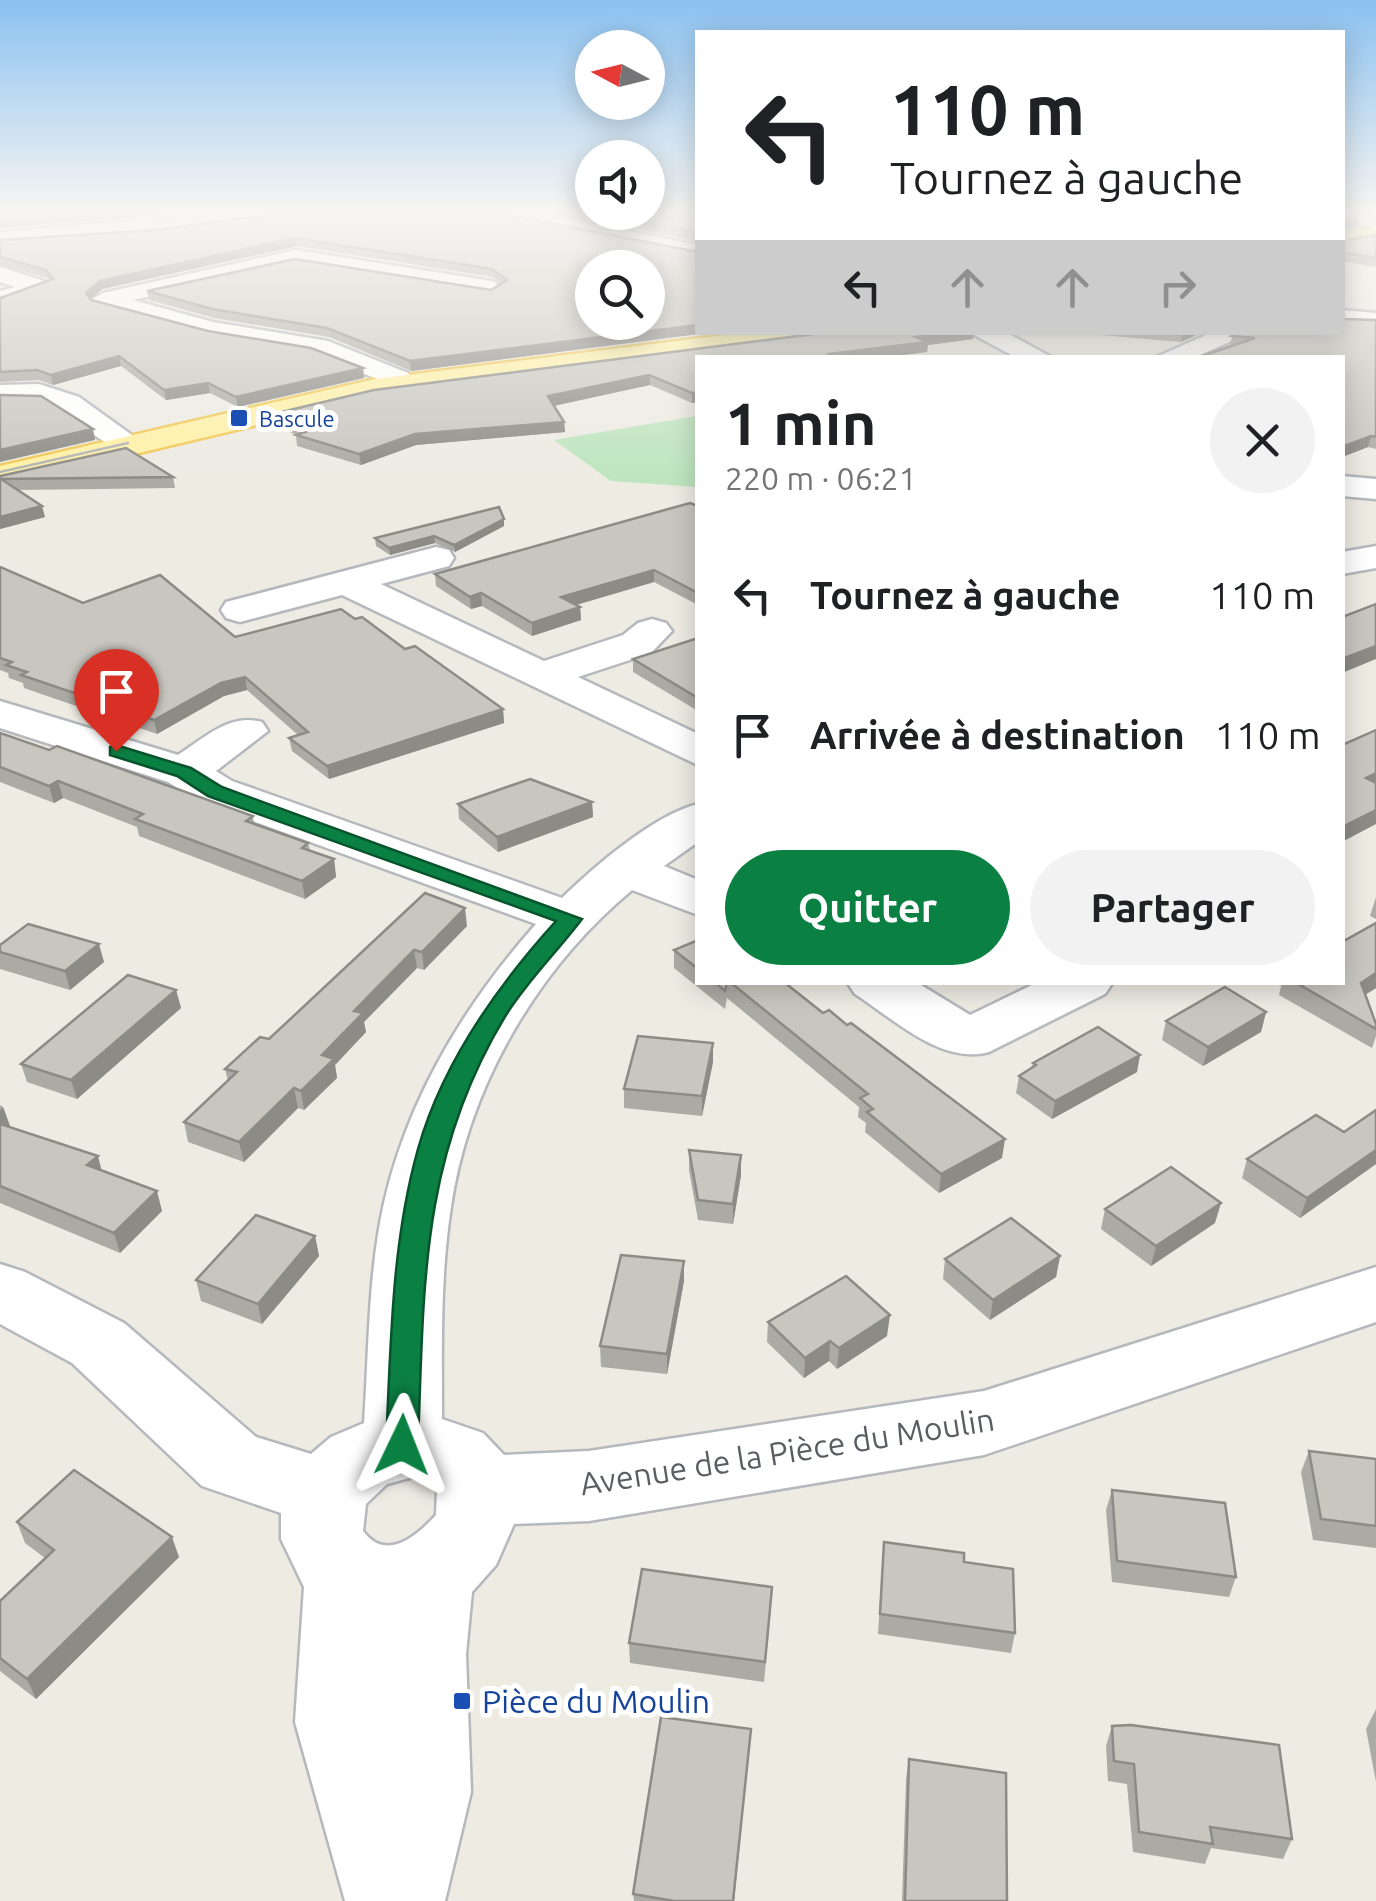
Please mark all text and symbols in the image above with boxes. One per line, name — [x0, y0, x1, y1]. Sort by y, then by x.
north arrow — [575, 30, 665, 120]
map controls — [575, 30, 665, 340]
icon: left — [725, 70, 855, 200]
text: 110 m — [890, 70, 1085, 148]
button: sound — [575, 140, 665, 230]
text: Tournez à gauche — [890, 152, 1243, 203]
button: search — [575, 250, 665, 340]
icon: left — [835, 260, 890, 315]
icon: ahead — [940, 260, 995, 315]
icon: ahead — [1045, 260, 1100, 315]
icon: right — [1150, 260, 1205, 315]
button: close — [1210, 388, 1315, 493]
text: 1 min — [725, 389, 877, 456]
place label: Bascule — [259, 406, 335, 431]
marker: Bascule — [228, 407, 250, 429]
text: 220 m · 06:21 — [725, 460, 917, 496]
icon: left — [725, 568, 780, 623]
text: Tournez à gauche — [810, 574, 1120, 616]
text: 110 m — [1209, 574, 1315, 616]
pin — [74, 649, 159, 752]
icon: arrive — [89, 664, 144, 719]
icon: arrive — [725, 708, 780, 763]
text: Arrivée à destination — [810, 714, 1185, 756]
text: 110 m — [1215, 714, 1321, 756]
button: Quitter — [725, 850, 1010, 965]
button: Partager — [1030, 850, 1315, 965]
position arrow — [350, 1393, 454, 1497]
street label: Avenue de la Pièce du Moulin — [577, 1400, 997, 1502]
place label: Pièce du Moulin — [482, 1683, 710, 1719]
marker: Pièce du Moulin — [451, 1690, 473, 1712]

